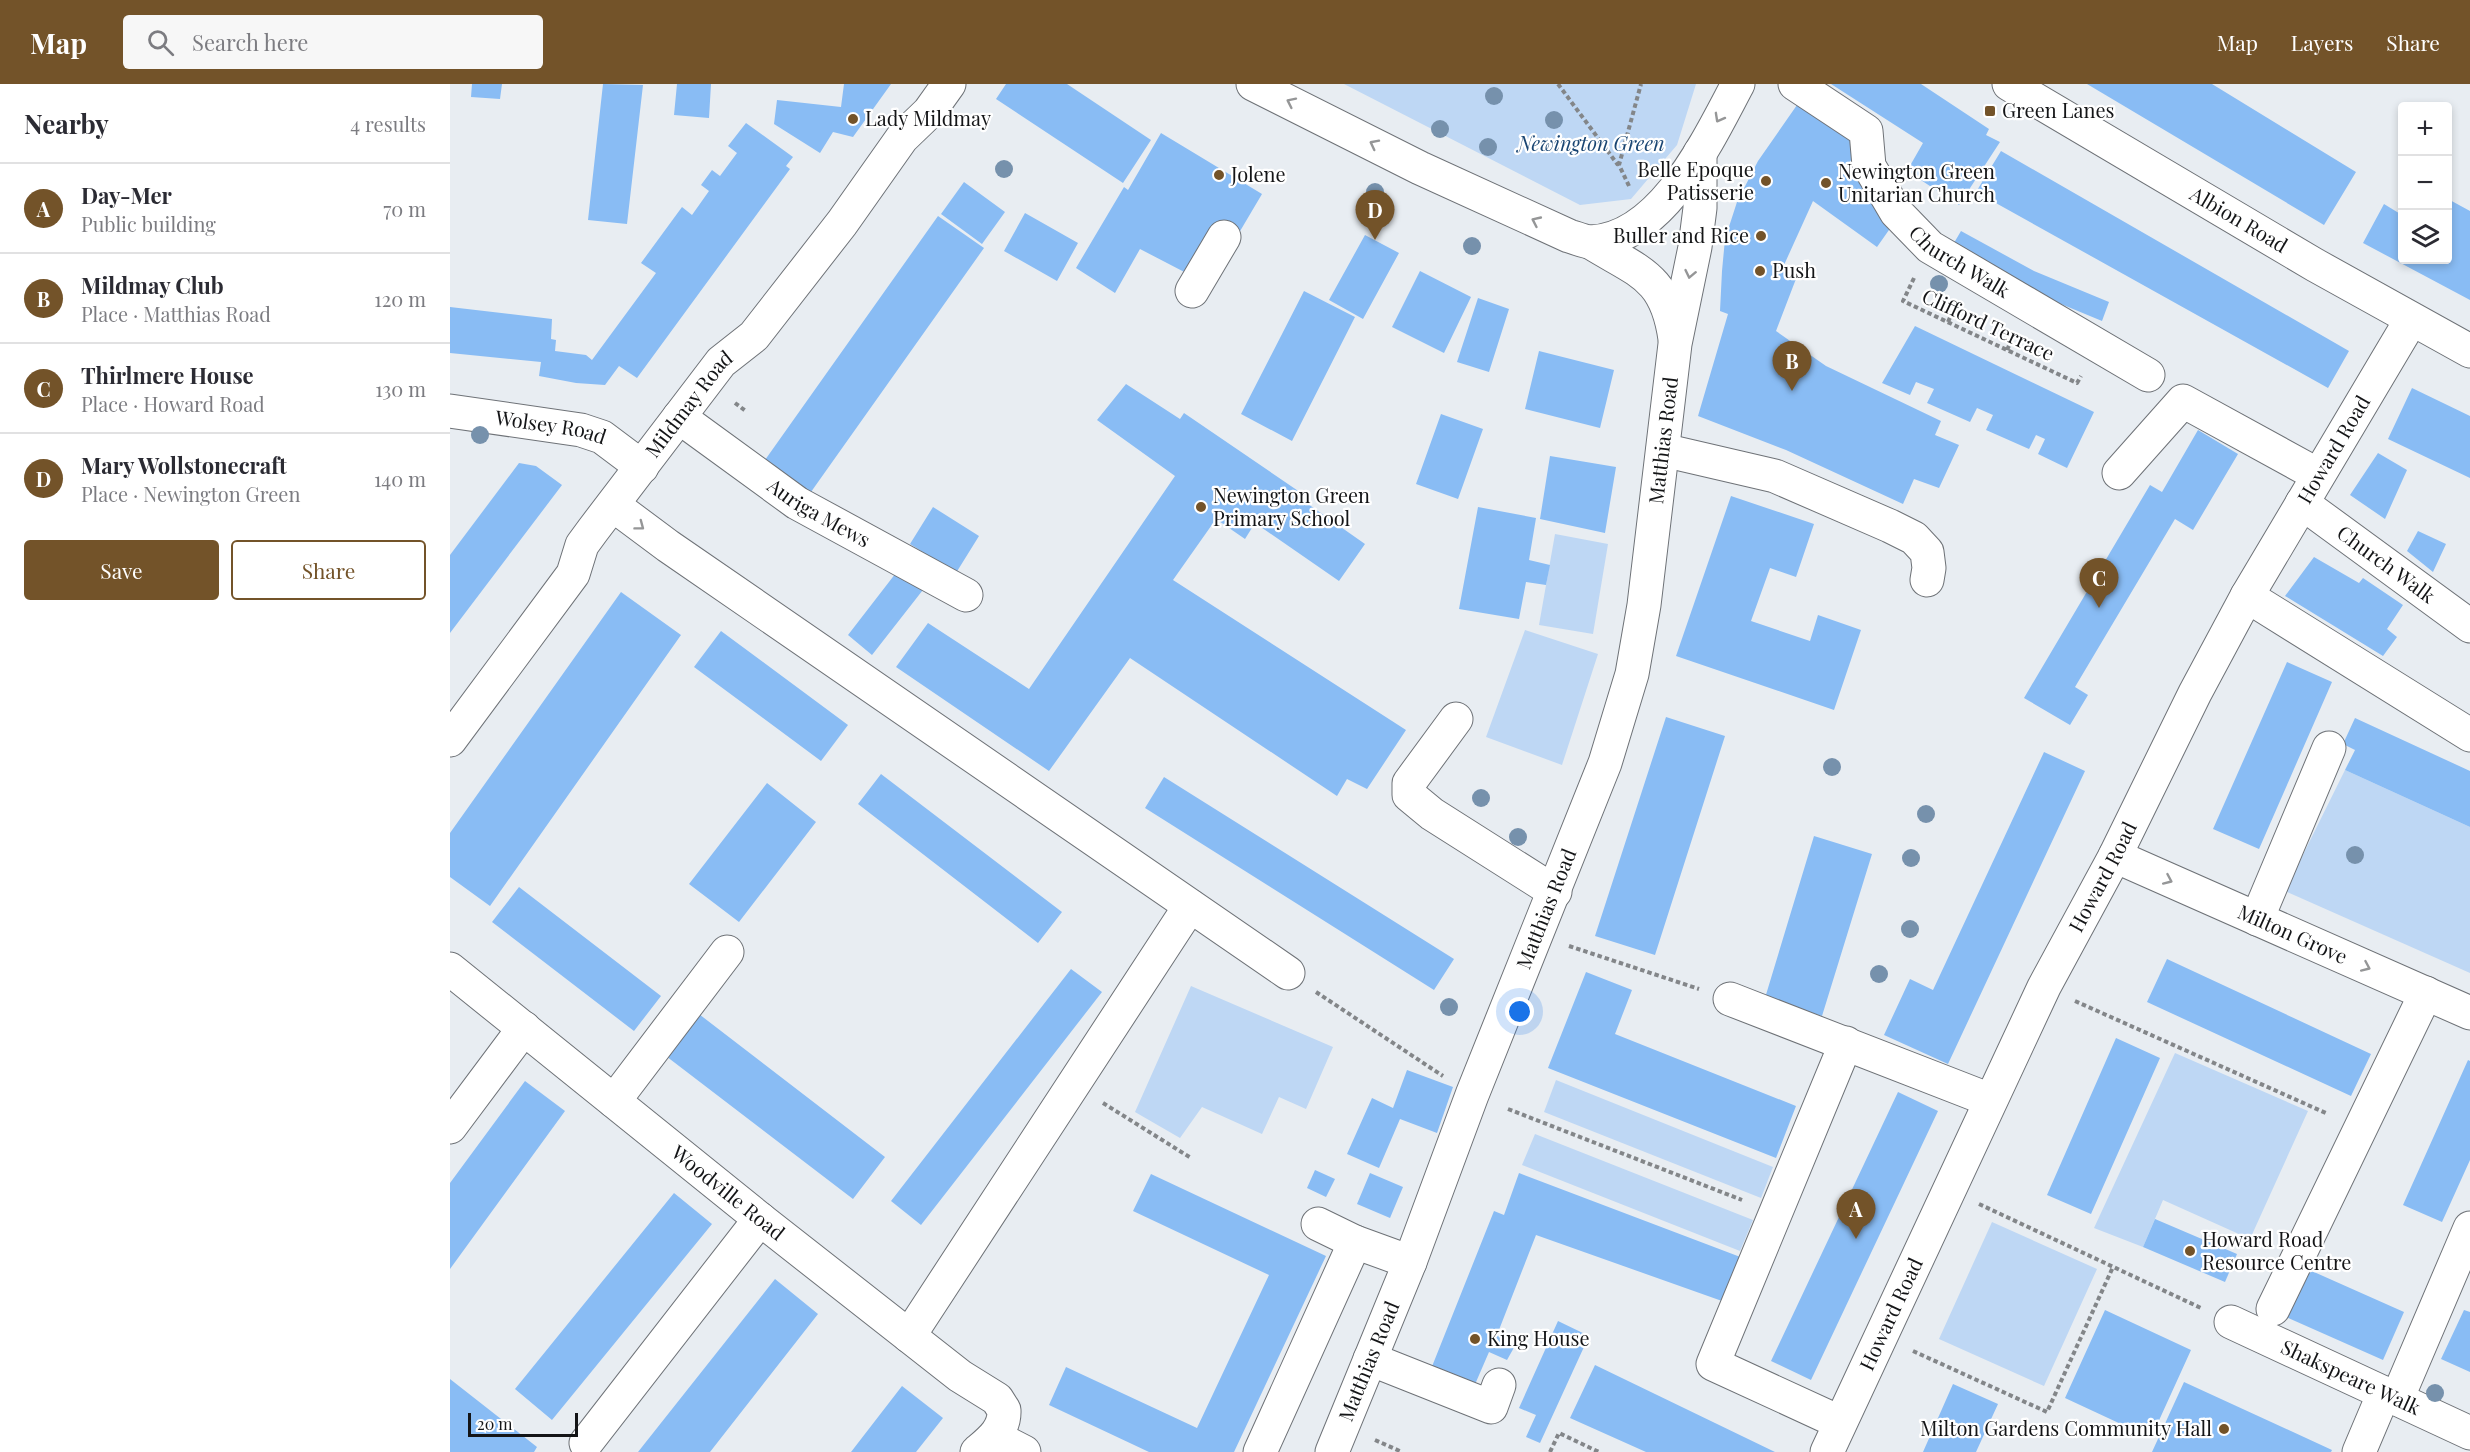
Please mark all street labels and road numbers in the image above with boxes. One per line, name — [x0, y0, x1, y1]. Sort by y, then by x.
street label: Albion Road — [2185, 179, 2294, 258]
street label: Church Walk — [1904, 219, 2015, 303]
street label: Clifford Terrace — [1918, 281, 2059, 366]
street label: Mildmay Road — [638, 343, 738, 462]
street label: Matthias Road — [1641, 375, 1683, 505]
street label: Howard Road — [2290, 389, 2375, 508]
street label: Wolsey Road — [493, 403, 611, 450]
street label: Auriga Mews — [762, 471, 876, 552]
street label: Church Walk — [2332, 518, 2441, 608]
street label: Howard Road — [2061, 816, 2142, 936]
street label: Matthias Road — [1509, 844, 1582, 973]
street label: Milton Grove — [2234, 897, 2352, 969]
street label: Woodville Road — [666, 1138, 791, 1246]
street label: Howard Road — [1852, 1253, 1928, 1374]
street label: Matthias Road — [1331, 1296, 1405, 1425]
street label: Shakspeare Walk — [2277, 1332, 2426, 1420]

